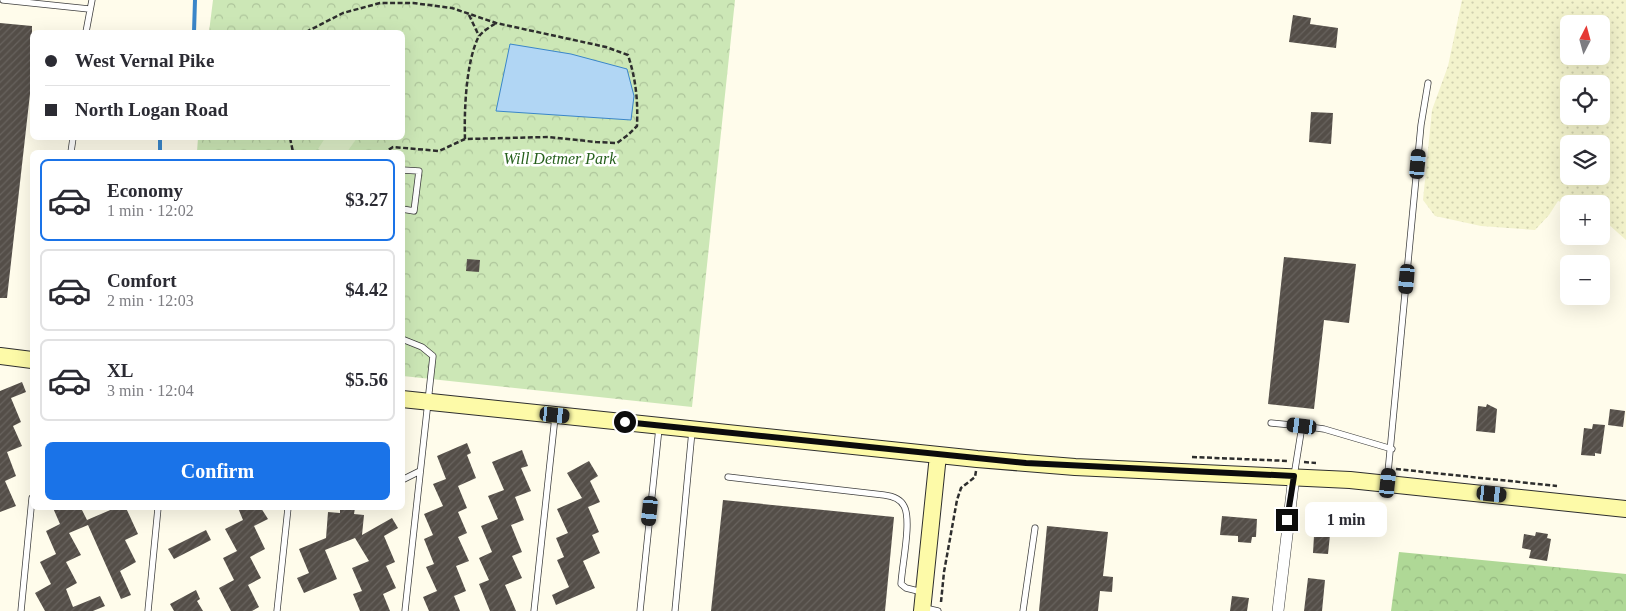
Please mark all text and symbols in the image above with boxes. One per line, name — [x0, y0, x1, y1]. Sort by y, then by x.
north arrow — [1560, 15, 1610, 65]
map controls — [1560, 15, 1610, 305]
text: West Vernal Pike — [75, 50, 214, 71]
button: locate — [1560, 75, 1610, 125]
text: North Logan Road — [75, 99, 228, 120]
button: layers — [1560, 135, 1610, 185]
car — [1409, 148, 1426, 180]
park label: Will Detmer Park — [504, 150, 617, 167]
icon: car — [47, 178, 92, 223]
text: Economy — [107, 180, 183, 201]
text: $3.27 — [345, 189, 388, 210]
button: + — [1560, 195, 1610, 245]
text: 1 min · 12:02 — [107, 202, 194, 219]
button: − — [1560, 255, 1610, 305]
car — [1398, 263, 1415, 295]
icon: car — [47, 268, 92, 313]
text: Comfort — [107, 270, 177, 291]
text: $4.42 — [345, 279, 388, 300]
text: 2 min · 12:03 — [107, 292, 194, 309]
icon: car — [47, 358, 92, 403]
text: XL — [107, 360, 133, 381]
text: $5.56 — [345, 369, 388, 390]
text: 3 min · 12:04 — [107, 382, 194, 399]
car — [539, 406, 570, 424]
route start — [614, 411, 636, 433]
car — [1286, 417, 1317, 435]
button: Confirm — [45, 442, 390, 500]
car — [1378, 467, 1397, 499]
car — [1476, 485, 1507, 503]
car — [640, 495, 659, 527]
callout: 1 min — [1304, 502, 1387, 538]
route end — [1276, 509, 1298, 531]
text: 1 min — [1327, 511, 1365, 528]

